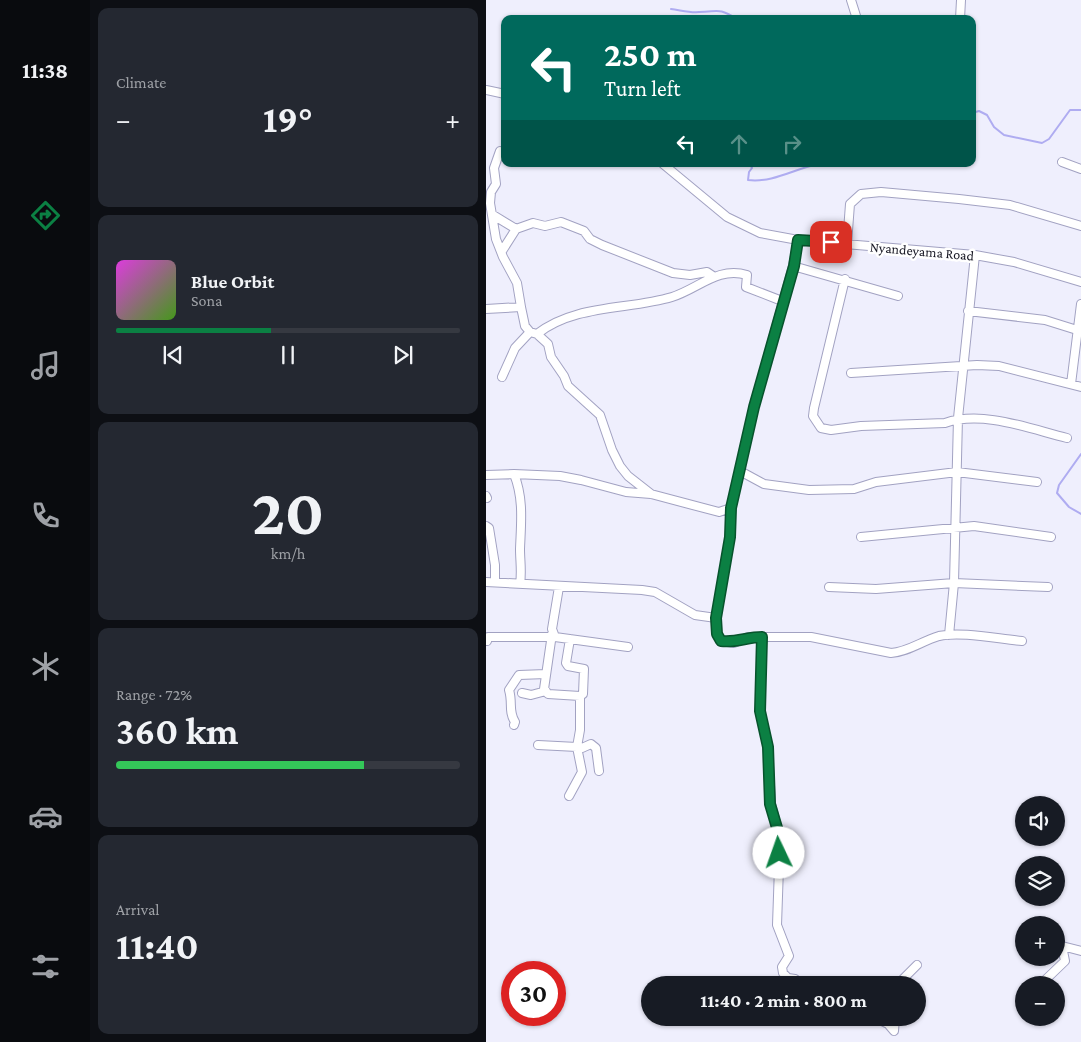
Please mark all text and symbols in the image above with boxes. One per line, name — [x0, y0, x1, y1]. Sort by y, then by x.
icon: left — [521, 35, 586, 100]
text: 250 m — [604, 35, 697, 74]
text: 11:38 — [22, 58, 68, 83]
text: Climate — [116, 74, 166, 91]
text: Turn left — [604, 76, 681, 101]
text: 19° — [263, 98, 313, 140]
text: − — [116, 104, 131, 135]
text: + — [445, 104, 460, 135]
icon: left — [672, 130, 700, 158]
icon: ahead — [725, 130, 753, 158]
icon: right — [778, 130, 806, 158]
icon: directions — [28, 198, 63, 233]
pin — [810, 221, 852, 263]
icon: arrive — [817, 228, 845, 256]
street label: Nyandeyama Road — [869, 238, 975, 264]
text: Blue Orbit — [191, 271, 274, 292]
text: Sona — [191, 292, 222, 309]
icon: previous — [159, 341, 187, 369]
icon: pause — [274, 341, 302, 369]
icon: next — [389, 341, 417, 369]
icon: music — [28, 348, 63, 383]
text: 20 — [252, 476, 324, 548]
icon: phone — [28, 498, 63, 533]
text: km/h — [271, 545, 305, 562]
icon: climate — [28, 649, 63, 684]
text: Range · 72% — [116, 686, 192, 703]
text: 360 km — [116, 710, 239, 752]
map controls — [1015, 796, 1065, 1026]
button: sound — [1015, 796, 1065, 846]
icon: car — [28, 799, 63, 834]
position arrow — [752, 826, 804, 878]
button: layers — [1015, 856, 1065, 906]
text: Arrival — [116, 901, 160, 918]
button: + — [1015, 916, 1065, 966]
text: 11:40 — [116, 925, 199, 967]
icon: filters — [28, 949, 63, 984]
speed limit sign: 30 — [501, 961, 566, 1026]
button: − — [1015, 976, 1065, 1026]
text: 11:40 · 2 min · 800 m — [700, 990, 867, 1011]

